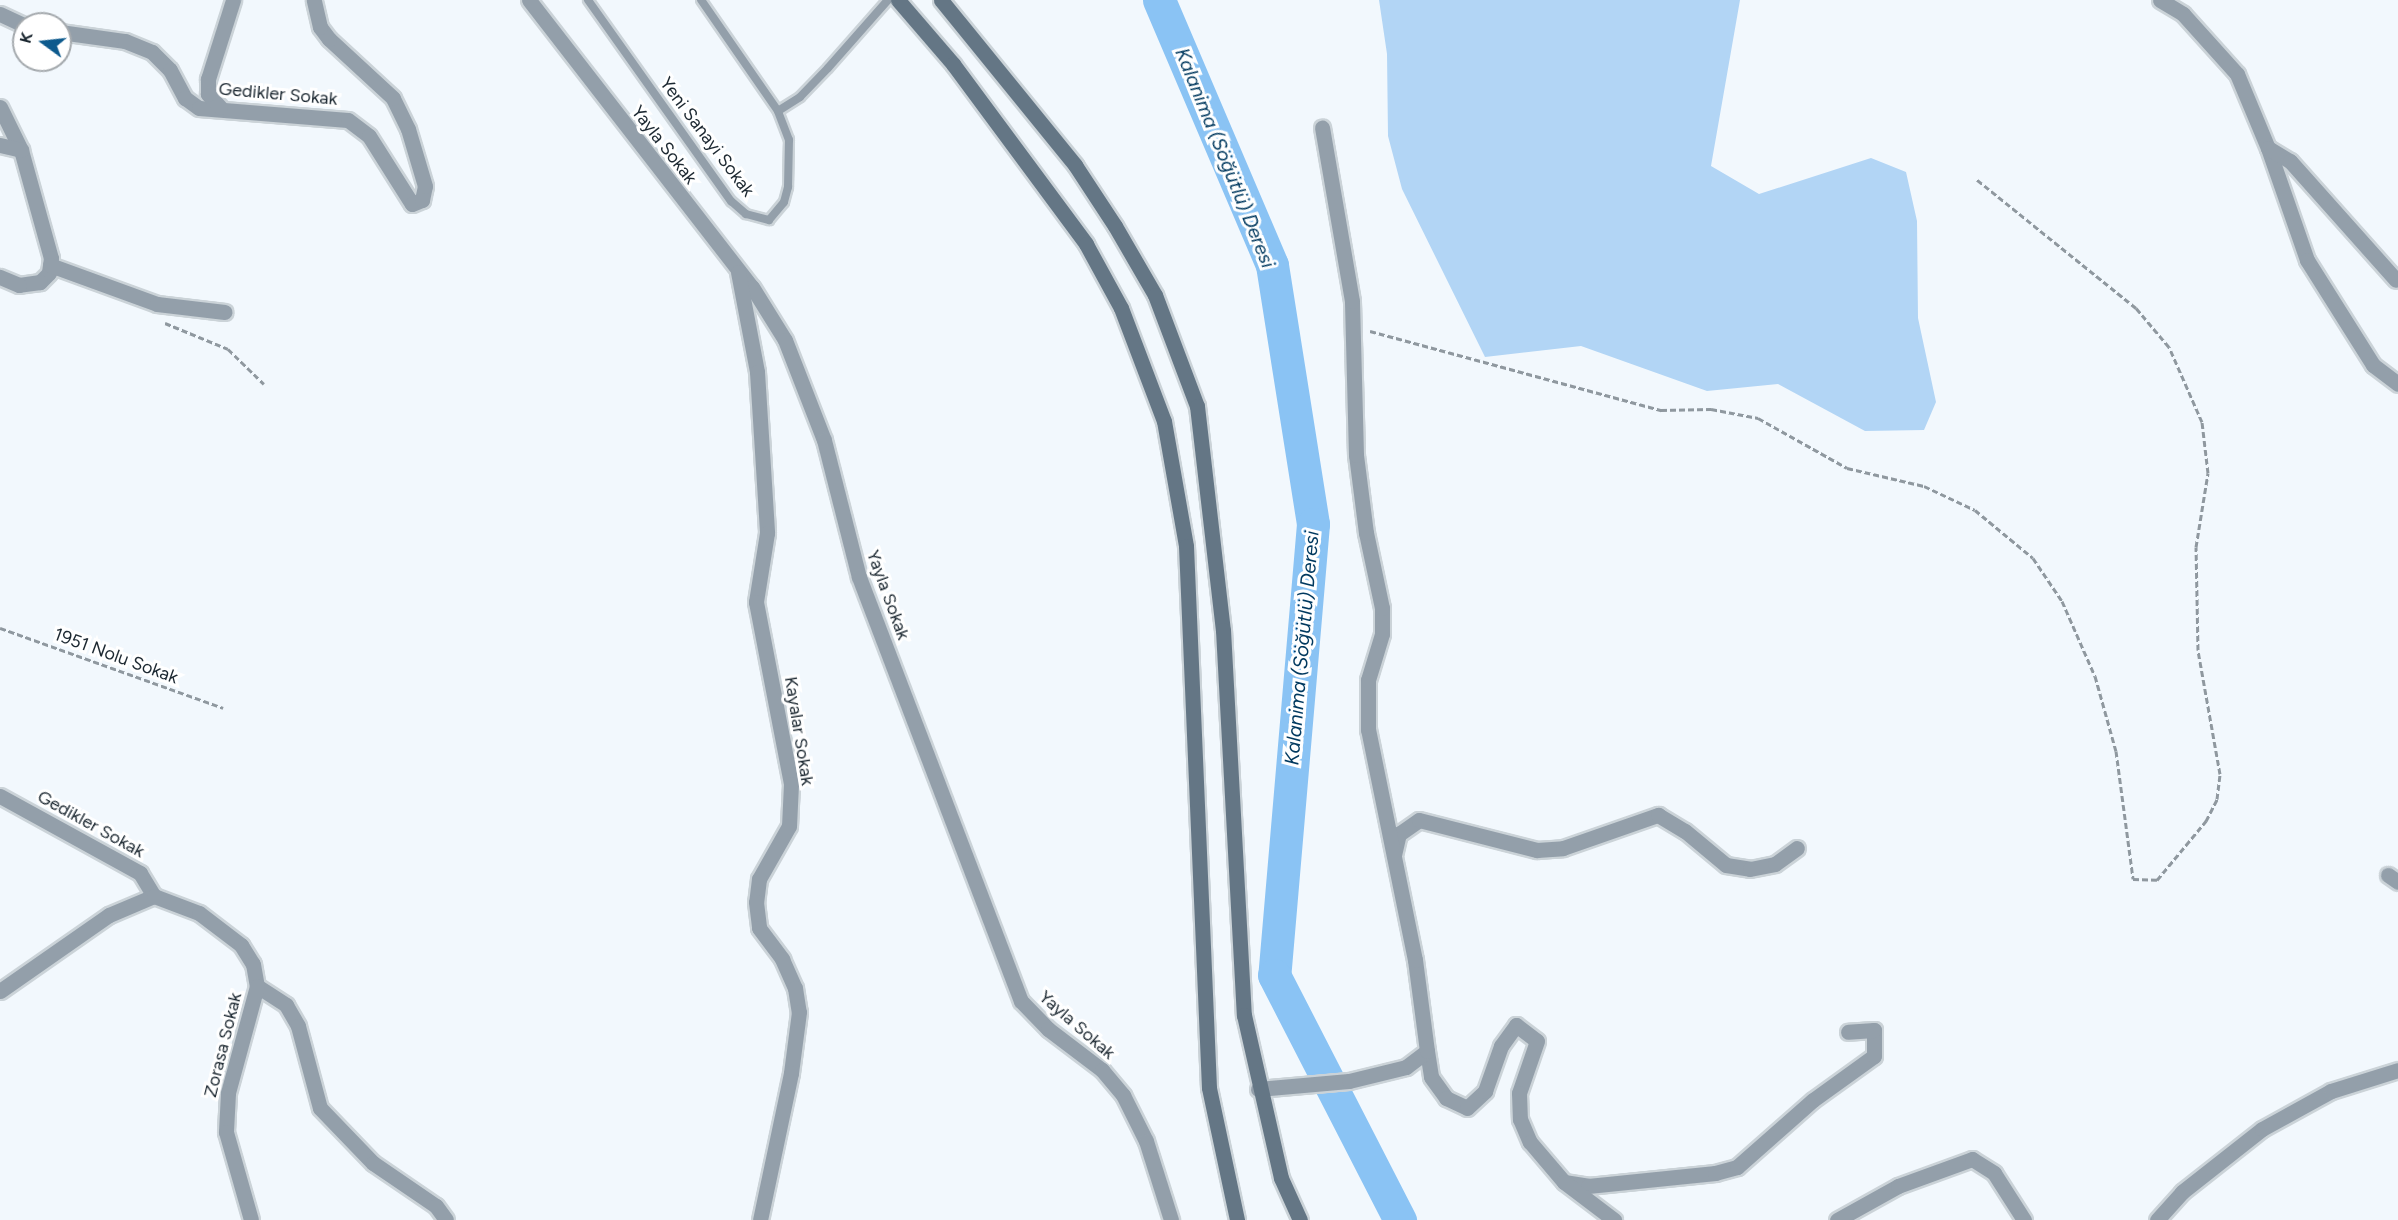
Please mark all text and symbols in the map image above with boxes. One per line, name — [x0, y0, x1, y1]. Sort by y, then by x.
north arrow — [12, 12, 72, 72]
text: K — [16, 30, 37, 45]
water label: Kalanima (Söğütlü) Deresi — [1170, 44, 1280, 272]
street label: Yeni Sanayi Sokak — [655, 73, 759, 201]
street label: Gedikler Sokak — [218, 78, 338, 110]
street label: Yayla Sokak — [627, 101, 701, 189]
water label: Kalanima (Söğütlü) Deresi — [1280, 530, 1324, 766]
street label: Yayla Sokak — [862, 547, 914, 643]
street label: 1951 Nolu Sokak — [51, 624, 181, 688]
street label: Kayalar Sokak — [780, 675, 818, 787]
street label: Gedikler Sokak — [34, 786, 148, 862]
street label: Yayla Sokak — [1035, 986, 1119, 1064]
street label: Zorasa Sokak — [200, 990, 246, 1100]

